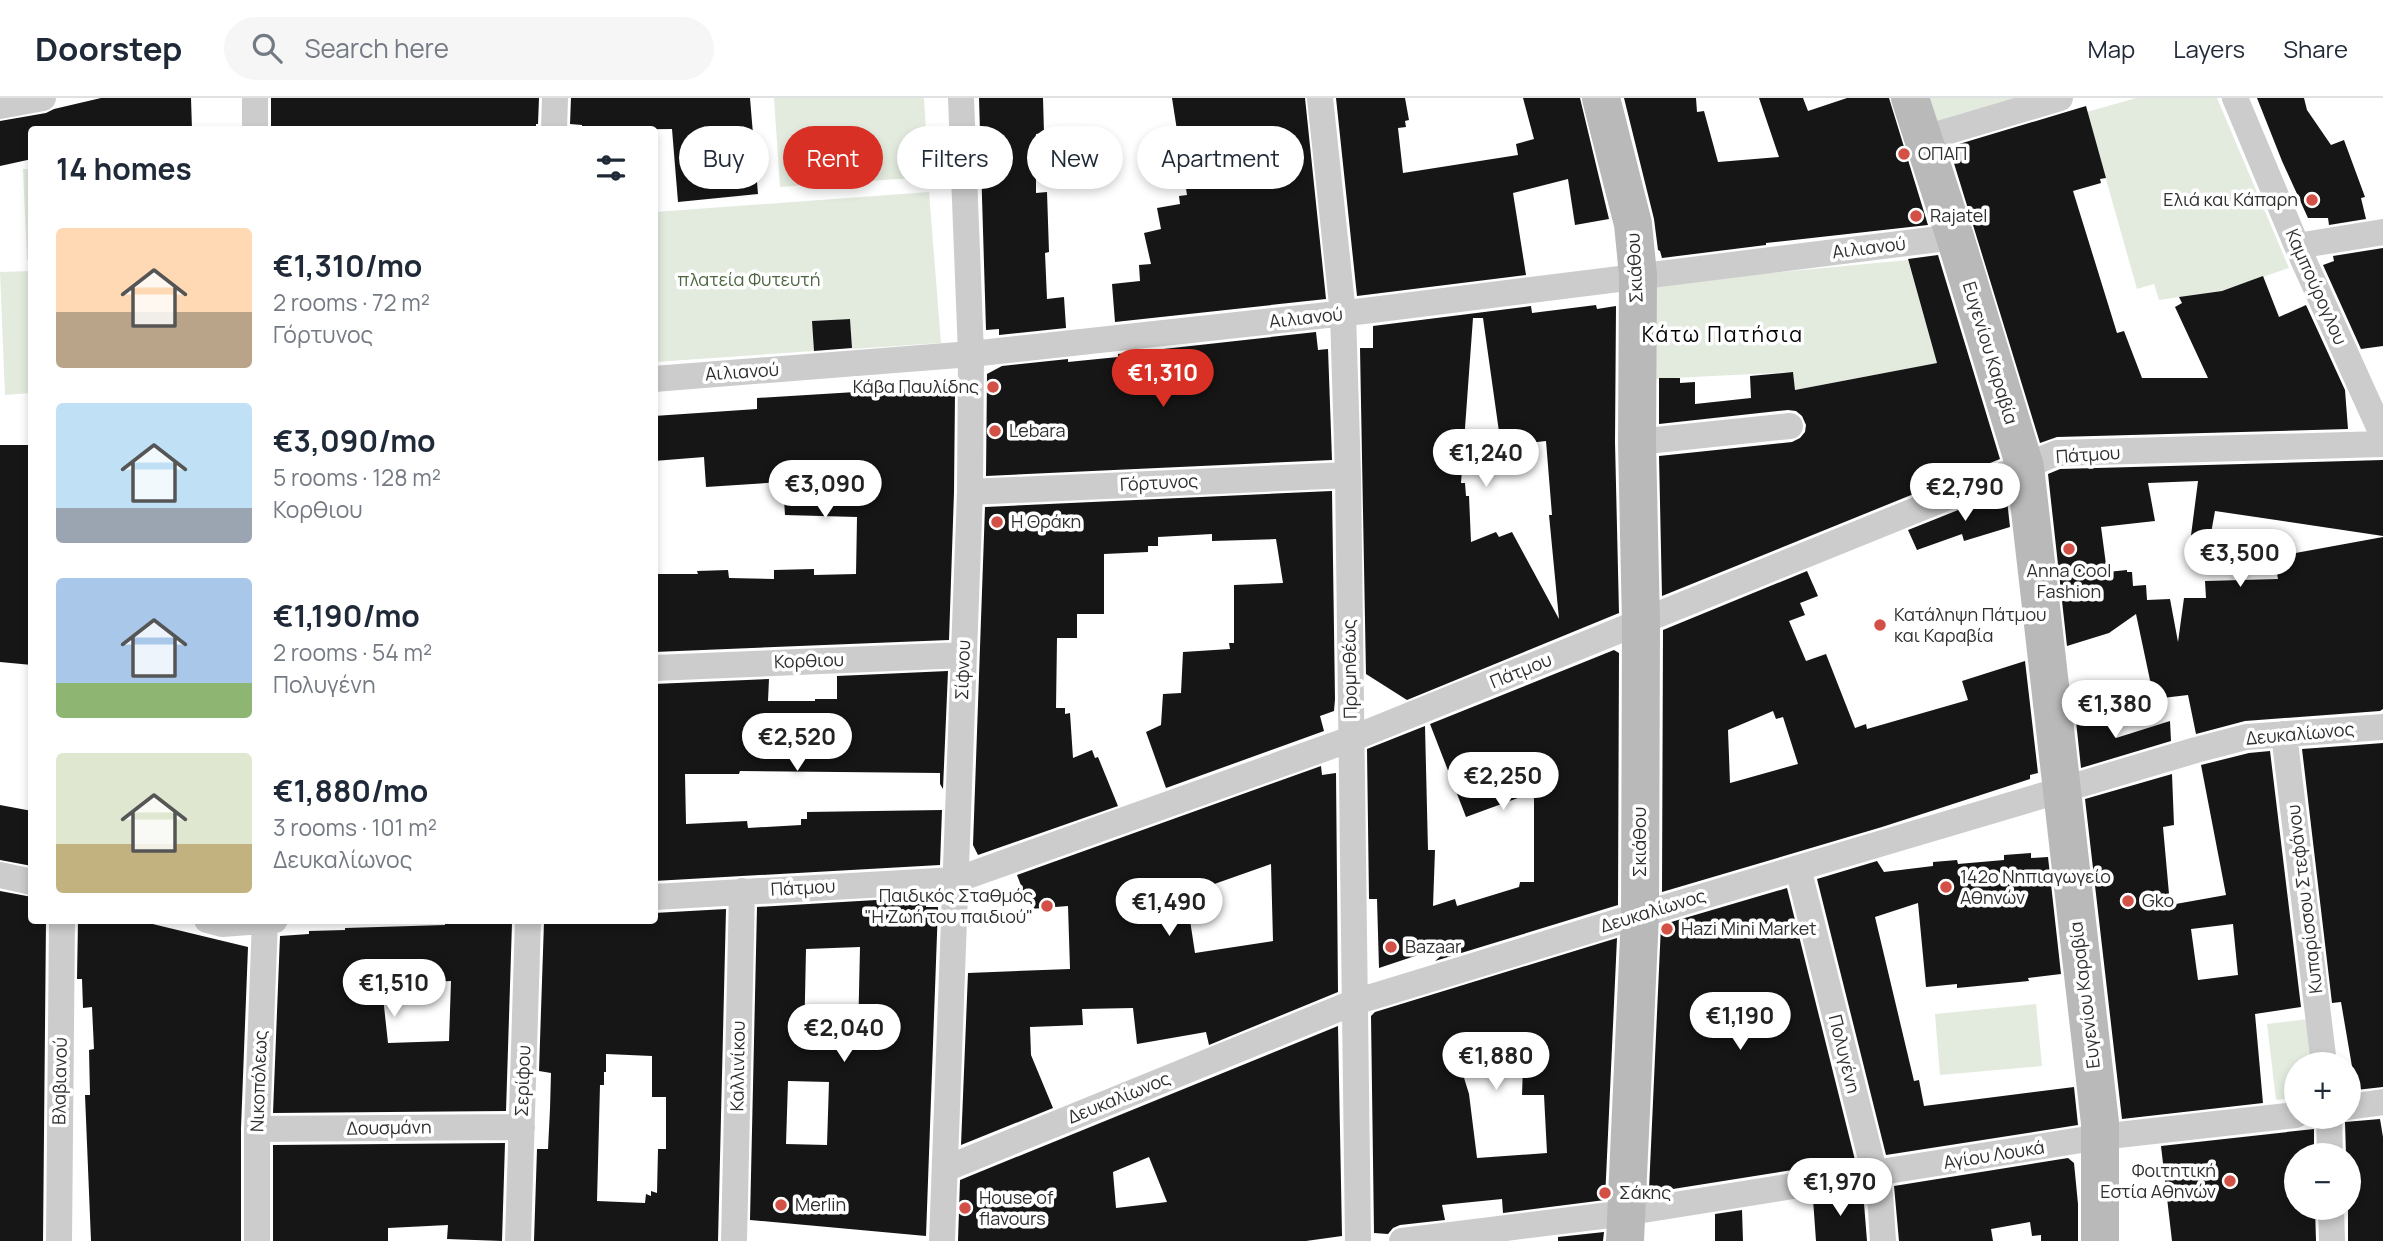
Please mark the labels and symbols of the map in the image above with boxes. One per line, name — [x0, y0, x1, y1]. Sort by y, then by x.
place label: ΟΠΑΠ — [1918, 141, 1967, 165]
marker: ΟΠΑΠ — [1896, 146, 1912, 162]
place label: Ελιά και Κάπαρη — [2163, 187, 2298, 211]
marker: Ελιά και Κάπαρη — [2304, 192, 2320, 208]
place label: Rajatel — [1930, 203, 1987, 227]
marker: Rajatel — [1908, 208, 1924, 224]
street label: Καμπούρογλου — [2281, 225, 2353, 348]
street label: Αιλιανού — [1831, 231, 1907, 263]
street label: Σκιάθου — [1620, 232, 1648, 304]
park label: πλατεία Φυτευτή — [678, 267, 820, 291]
street label: Ευγενίου Καραβία — [1958, 278, 2024, 427]
street label: Αιλιανού — [1268, 301, 1344, 333]
district label: Κάτω Πατήσια — [1642, 320, 1804, 348]
pin: €1,310 — [1106, 350, 1220, 409]
street label: Αιλιανού — [704, 356, 780, 386]
place label: Κάβα Παυλίδης — [853, 374, 979, 398]
marker: Κάβα Παυλίδης — [985, 379, 1001, 395]
place label: Lebara — [1009, 418, 1066, 442]
marker: Lebara — [987, 423, 1003, 439]
pin: €1,240 — [1429, 430, 1543, 489]
street label: Πάτμου — [2055, 440, 2121, 468]
pin: €3,090 — [768, 460, 882, 520]
pin: €2,790 — [1908, 464, 2022, 523]
street label: Γόρτυνος — [1119, 468, 1199, 496]
place label: Η Θράκη — [1011, 509, 1081, 533]
marker: Η Θράκη — [989, 514, 1005, 530]
pin: €3,500 — [2183, 530, 2297, 589]
marker: Anna Cool Fashion — [2061, 541, 2077, 557]
place label: Anna Cool Fashion — [2027, 558, 2111, 603]
place label: Κατάληψη Πάτμου και Καραβία — [1894, 602, 2047, 647]
marker: Κατάληψη Πάτμου και Καραβία — [1872, 617, 1888, 633]
street label: Προμηθέως — [1336, 619, 1362, 719]
street label: Σίφνου — [949, 639, 975, 701]
street label: Κορθιου — [773, 647, 844, 673]
street label: Πάτμου — [1486, 647, 1555, 693]
pin: €1,380 — [2058, 680, 2172, 740]
pin: €2,520 — [740, 714, 854, 773]
street label: Δευκαλίωνος — [2245, 716, 2355, 750]
pin: €2,250 — [1446, 752, 1560, 812]
street label: Κυπαρίσσου Στεφάνου — [2281, 803, 2328, 995]
street label: Σκιάθου — [1627, 807, 1651, 877]
place label: 142ο Νηπιαγωγείο Αθηνών — [1960, 864, 2111, 909]
street label: Πάτμου — [770, 873, 836, 901]
pin: €1,490 — [1112, 878, 1226, 938]
marker: 142ο Νηπιαγωγείο Αθηνών — [1938, 879, 1954, 895]
place label: Παιδικός Σταθμός "Η Ζωή του παιδιού" — [864, 883, 1033, 928]
street label: Δευκαλίωνος — [1597, 883, 1708, 937]
place label: Gko — [2142, 888, 2174, 912]
marker: Gko — [2120, 893, 2136, 909]
marker: Παιδικός Σταθμός "Η Ζωή του παιδιού" — [1039, 898, 1055, 914]
place label: Hazi Mini Market — [1681, 916, 1817, 940]
street label: Ευγενίου Καραβία — [2063, 920, 2105, 1070]
marker: Hazi Mini Market — [1659, 921, 1675, 937]
place label: Bazaar — [1405, 934, 1462, 958]
marker: Bazaar — [1383, 939, 1399, 955]
pin: €1,510 — [337, 960, 451, 1019]
pin: €1,190 — [1683, 992, 1797, 1052]
pin: €2,040 — [787, 1004, 901, 1064]
street label: Πολυγένη — [1824, 1012, 1866, 1096]
street label: Καλλινίκου — [724, 1020, 750, 1112]
street label: Νικοπόλεως — [244, 1030, 272, 1132]
pin: €1,880 — [1439, 1032, 1553, 1092]
street label: Βλαβιανού — [46, 1037, 72, 1125]
street label: Σερίφου — [509, 1045, 535, 1117]
street label: Δευκαλίωνος — [1064, 1066, 1174, 1129]
street label: Δουσμάνη — [346, 1114, 432, 1140]
street label: Αγίου Λουκά — [1942, 1134, 2046, 1174]
pin: €1,970 — [1783, 1158, 1897, 1218]
place label: Φοιτητική Εστία Αθηνών — [2100, 1158, 2216, 1203]
marker: Φοιτητική Εστία Αθηνών — [2222, 1173, 2238, 1189]
place label: Σάκης — [1619, 1180, 1671, 1204]
place label: House of flavours — [979, 1185, 1054, 1230]
marker: Σάκης — [1597, 1185, 1613, 1201]
place label: Merlin — [795, 1192, 846, 1216]
marker: Merlin — [773, 1197, 789, 1213]
marker: House of flavours — [957, 1200, 973, 1216]

